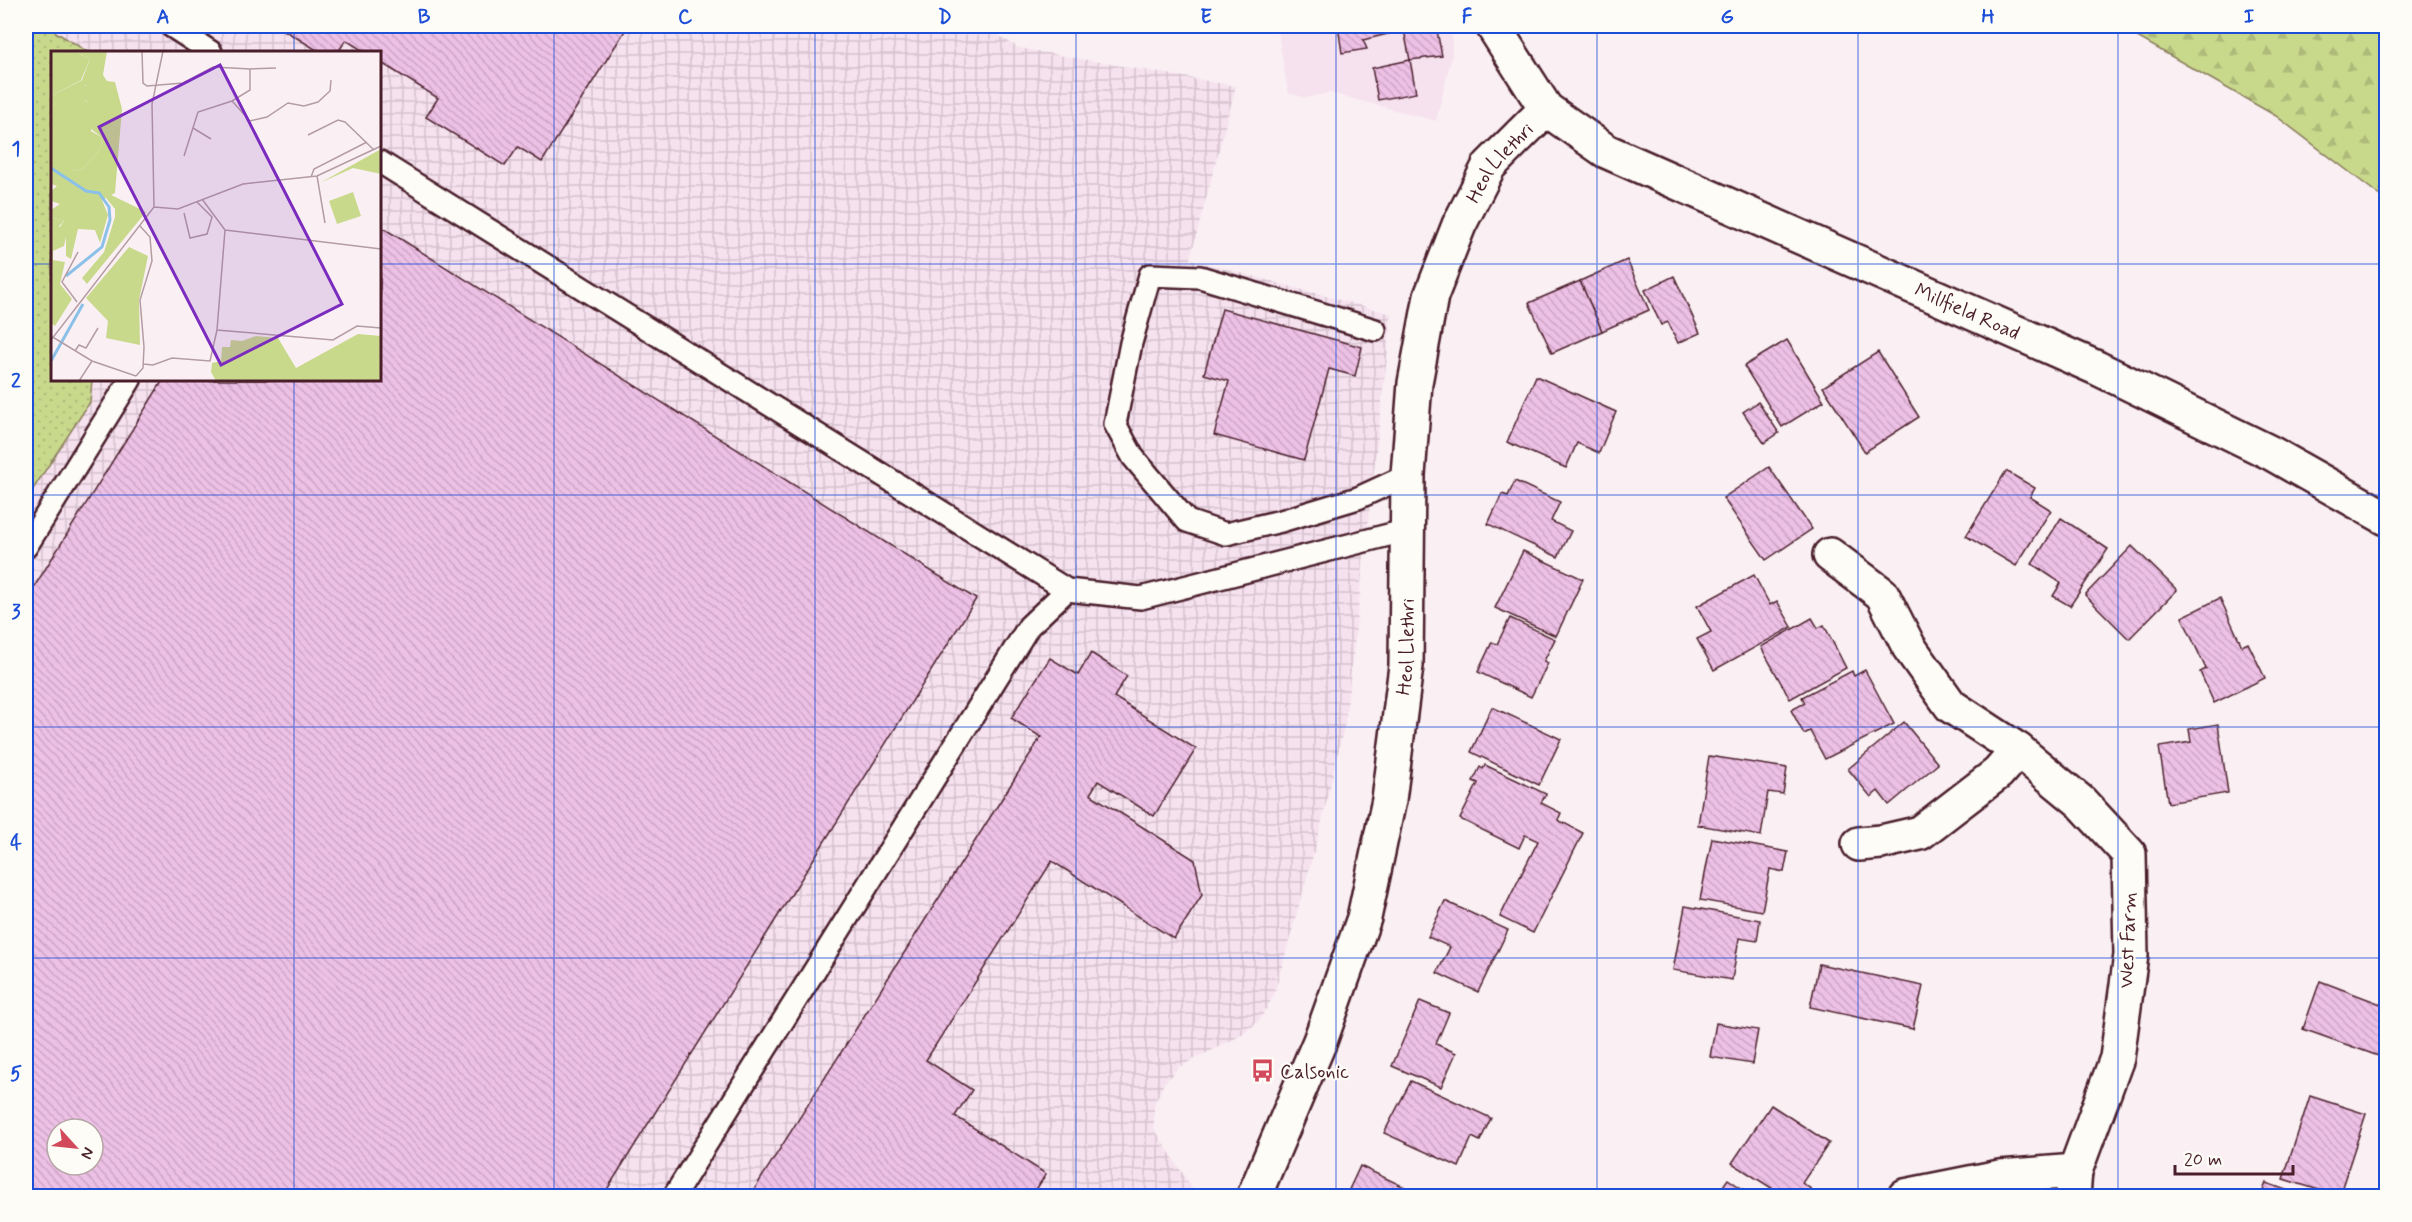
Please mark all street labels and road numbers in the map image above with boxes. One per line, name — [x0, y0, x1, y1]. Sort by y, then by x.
street label: Heol Llethri — [1460, 117, 1540, 208]
street label: Millfield Road — [1910, 277, 2024, 347]
street label: Heol Llethri — [1390, 598, 1422, 697]
street label: West Farm — [2113, 891, 2144, 989]

